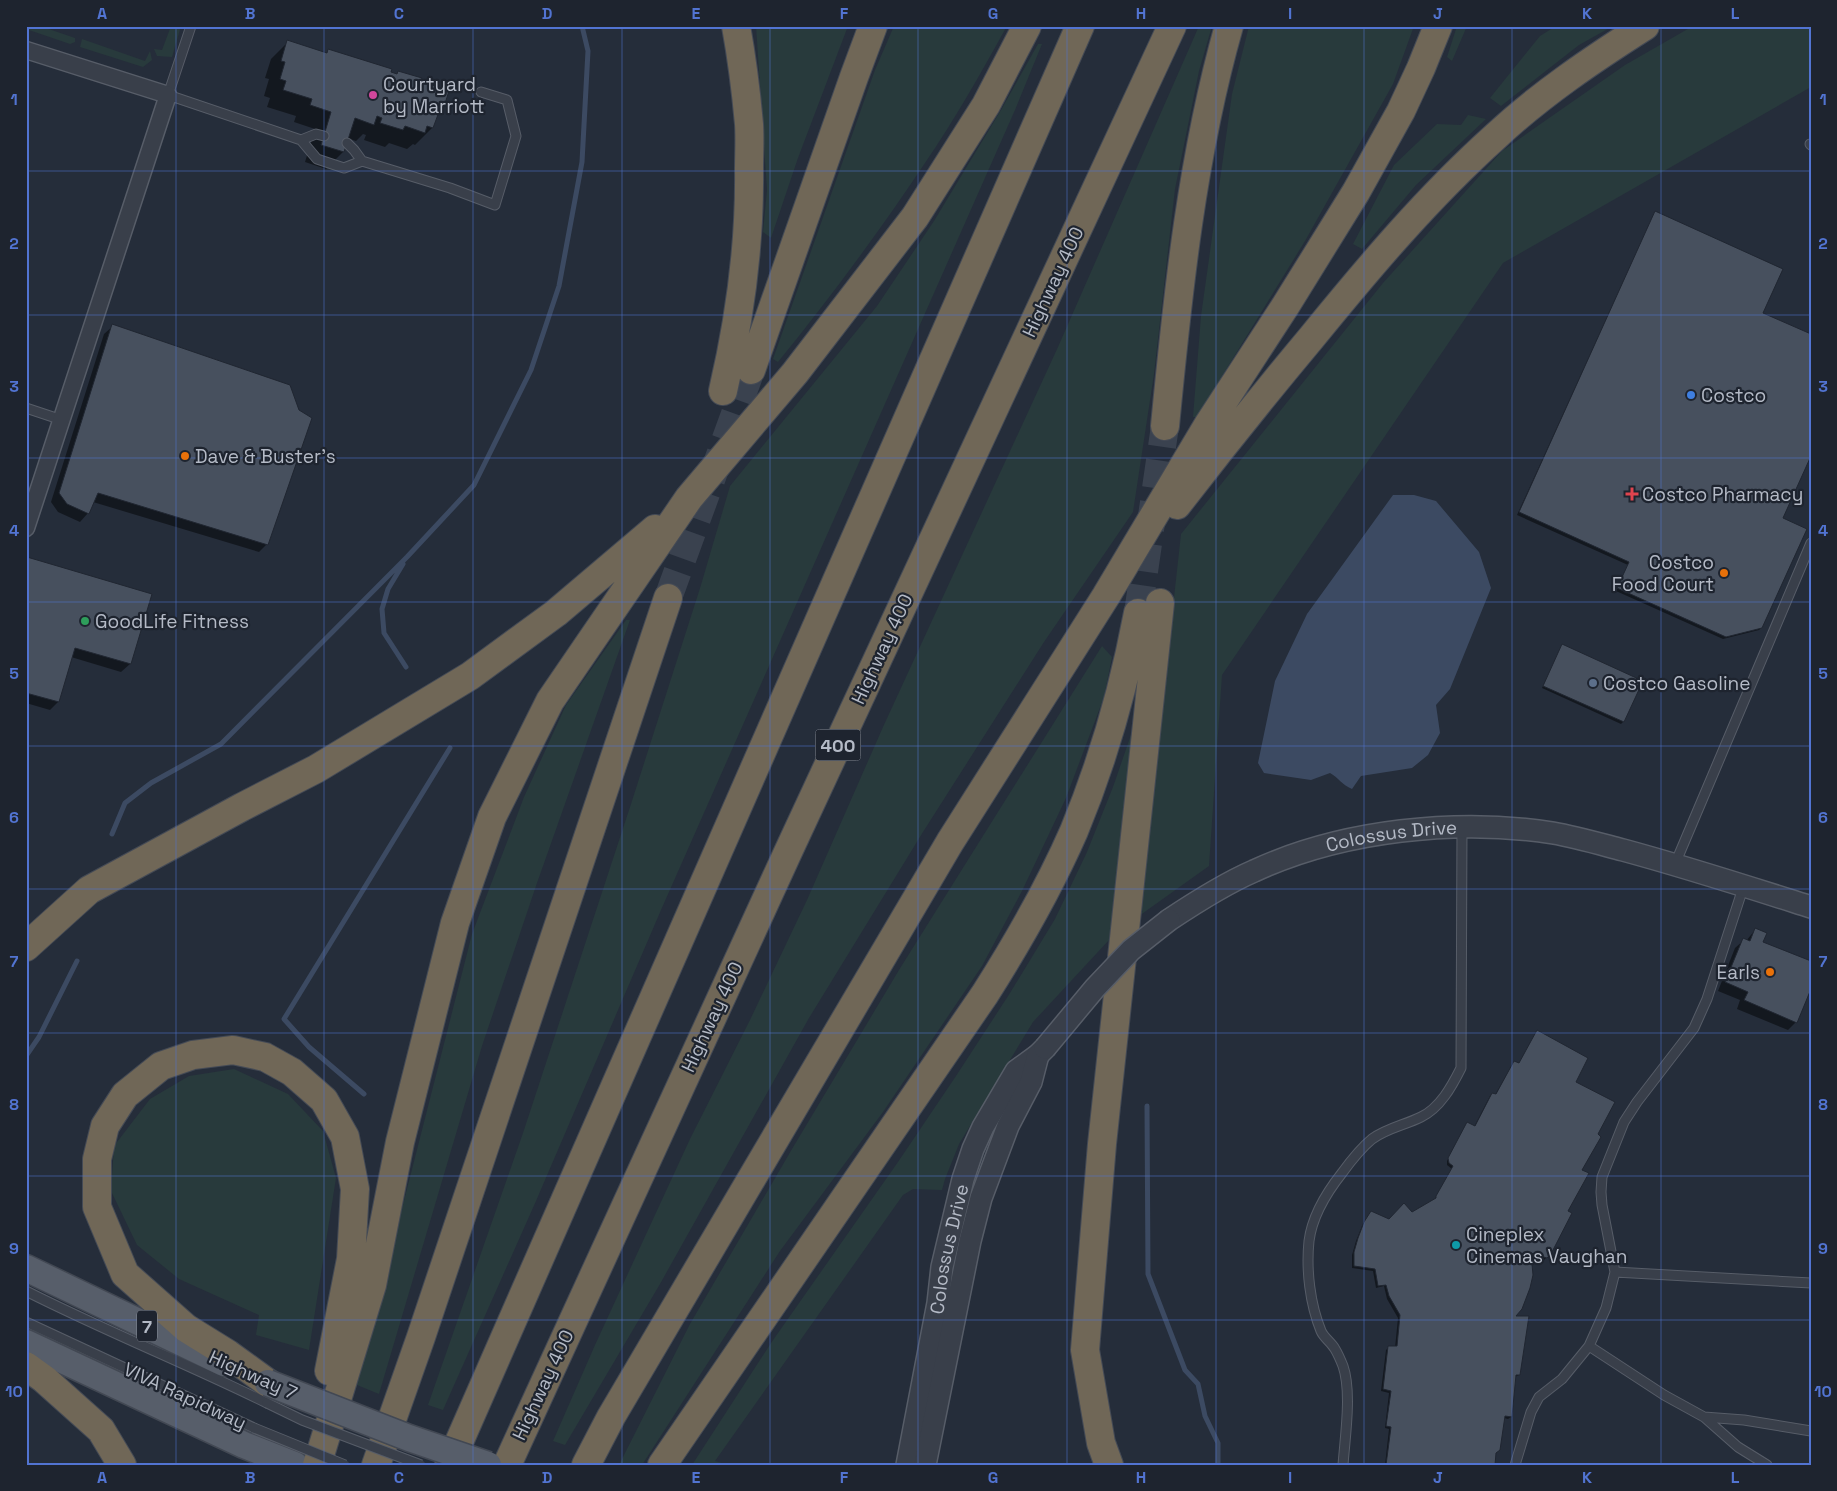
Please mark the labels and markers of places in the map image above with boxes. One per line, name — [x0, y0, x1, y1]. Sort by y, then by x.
place label: Courtyard by Marriott — [383, 72, 485, 119]
marker: Courtyard by Marriott — [367, 89, 379, 101]
place label: Costco — [1701, 383, 1766, 408]
marker: Costco — [1685, 389, 1697, 401]
place label: Dave & Buster's — [195, 444, 336, 469]
marker: Dave & Buster's — [179, 450, 191, 462]
place label: Costco Pharmacy — [1642, 482, 1803, 507]
marker: Costco Pharmacy — [1626, 488, 1638, 500]
place label: Costco Food Court — [1612, 550, 1714, 597]
marker: Costco Food Court — [1718, 567, 1730, 579]
place label: GoodLife Fitness — [95, 609, 249, 634]
marker: GoodLife Fitness — [79, 615, 91, 627]
place label: Costco Gasoline — [1603, 671, 1750, 696]
marker: Costco Gasoline — [1587, 677, 1599, 689]
place label: Earls — [1717, 960, 1760, 985]
marker: Earls — [1764, 966, 1776, 978]
place label: Cineplex Cinemas Vaughan — [1466, 1222, 1627, 1269]
marker: Cineplex Cinemas Vaughan — [1450, 1239, 1462, 1251]

